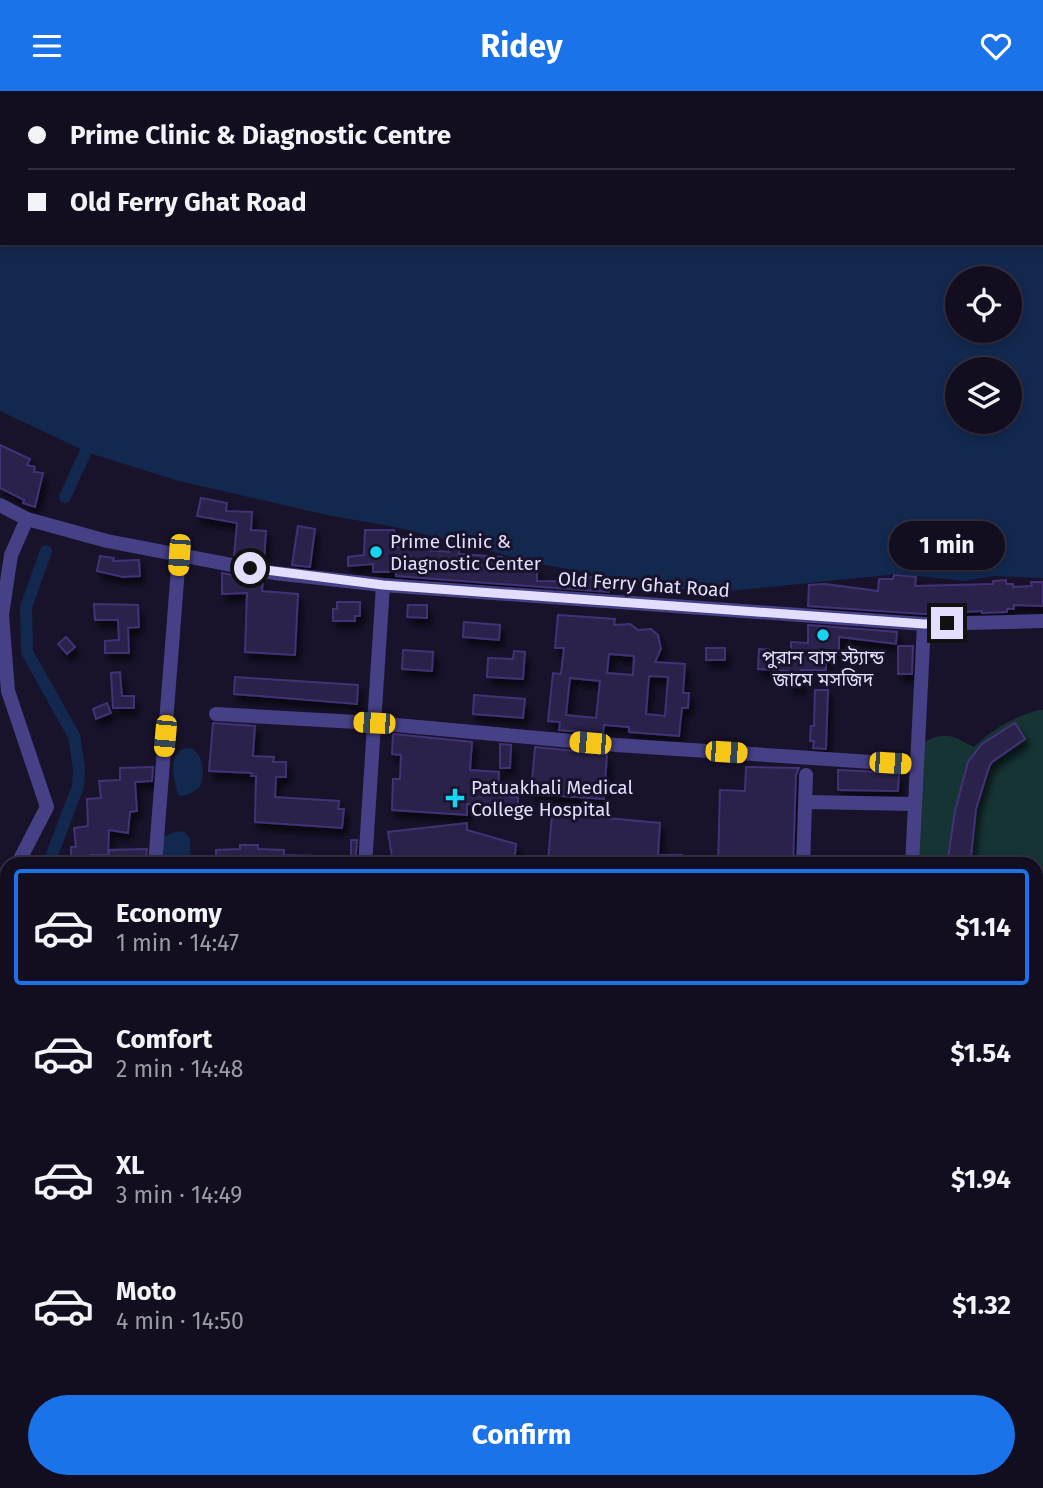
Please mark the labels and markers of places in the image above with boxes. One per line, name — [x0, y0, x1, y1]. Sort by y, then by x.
place label: Prime Clinic & Diagnostic Center — [390, 530, 542, 575]
marker: Prime Clinic & Diagnostic Center — [368, 544, 384, 560]
marker: পুরান বাস স্ট্যান্ড জামে মসজিদ — [815, 627, 831, 643]
place label: পুরান বাস স্ট্যান্ড জামে মসজিদ — [762, 646, 885, 691]
place label: Patuakhali Medical College Hospital — [471, 776, 633, 821]
marker: Patuakhali Medical College Hospital — [445, 788, 465, 808]

